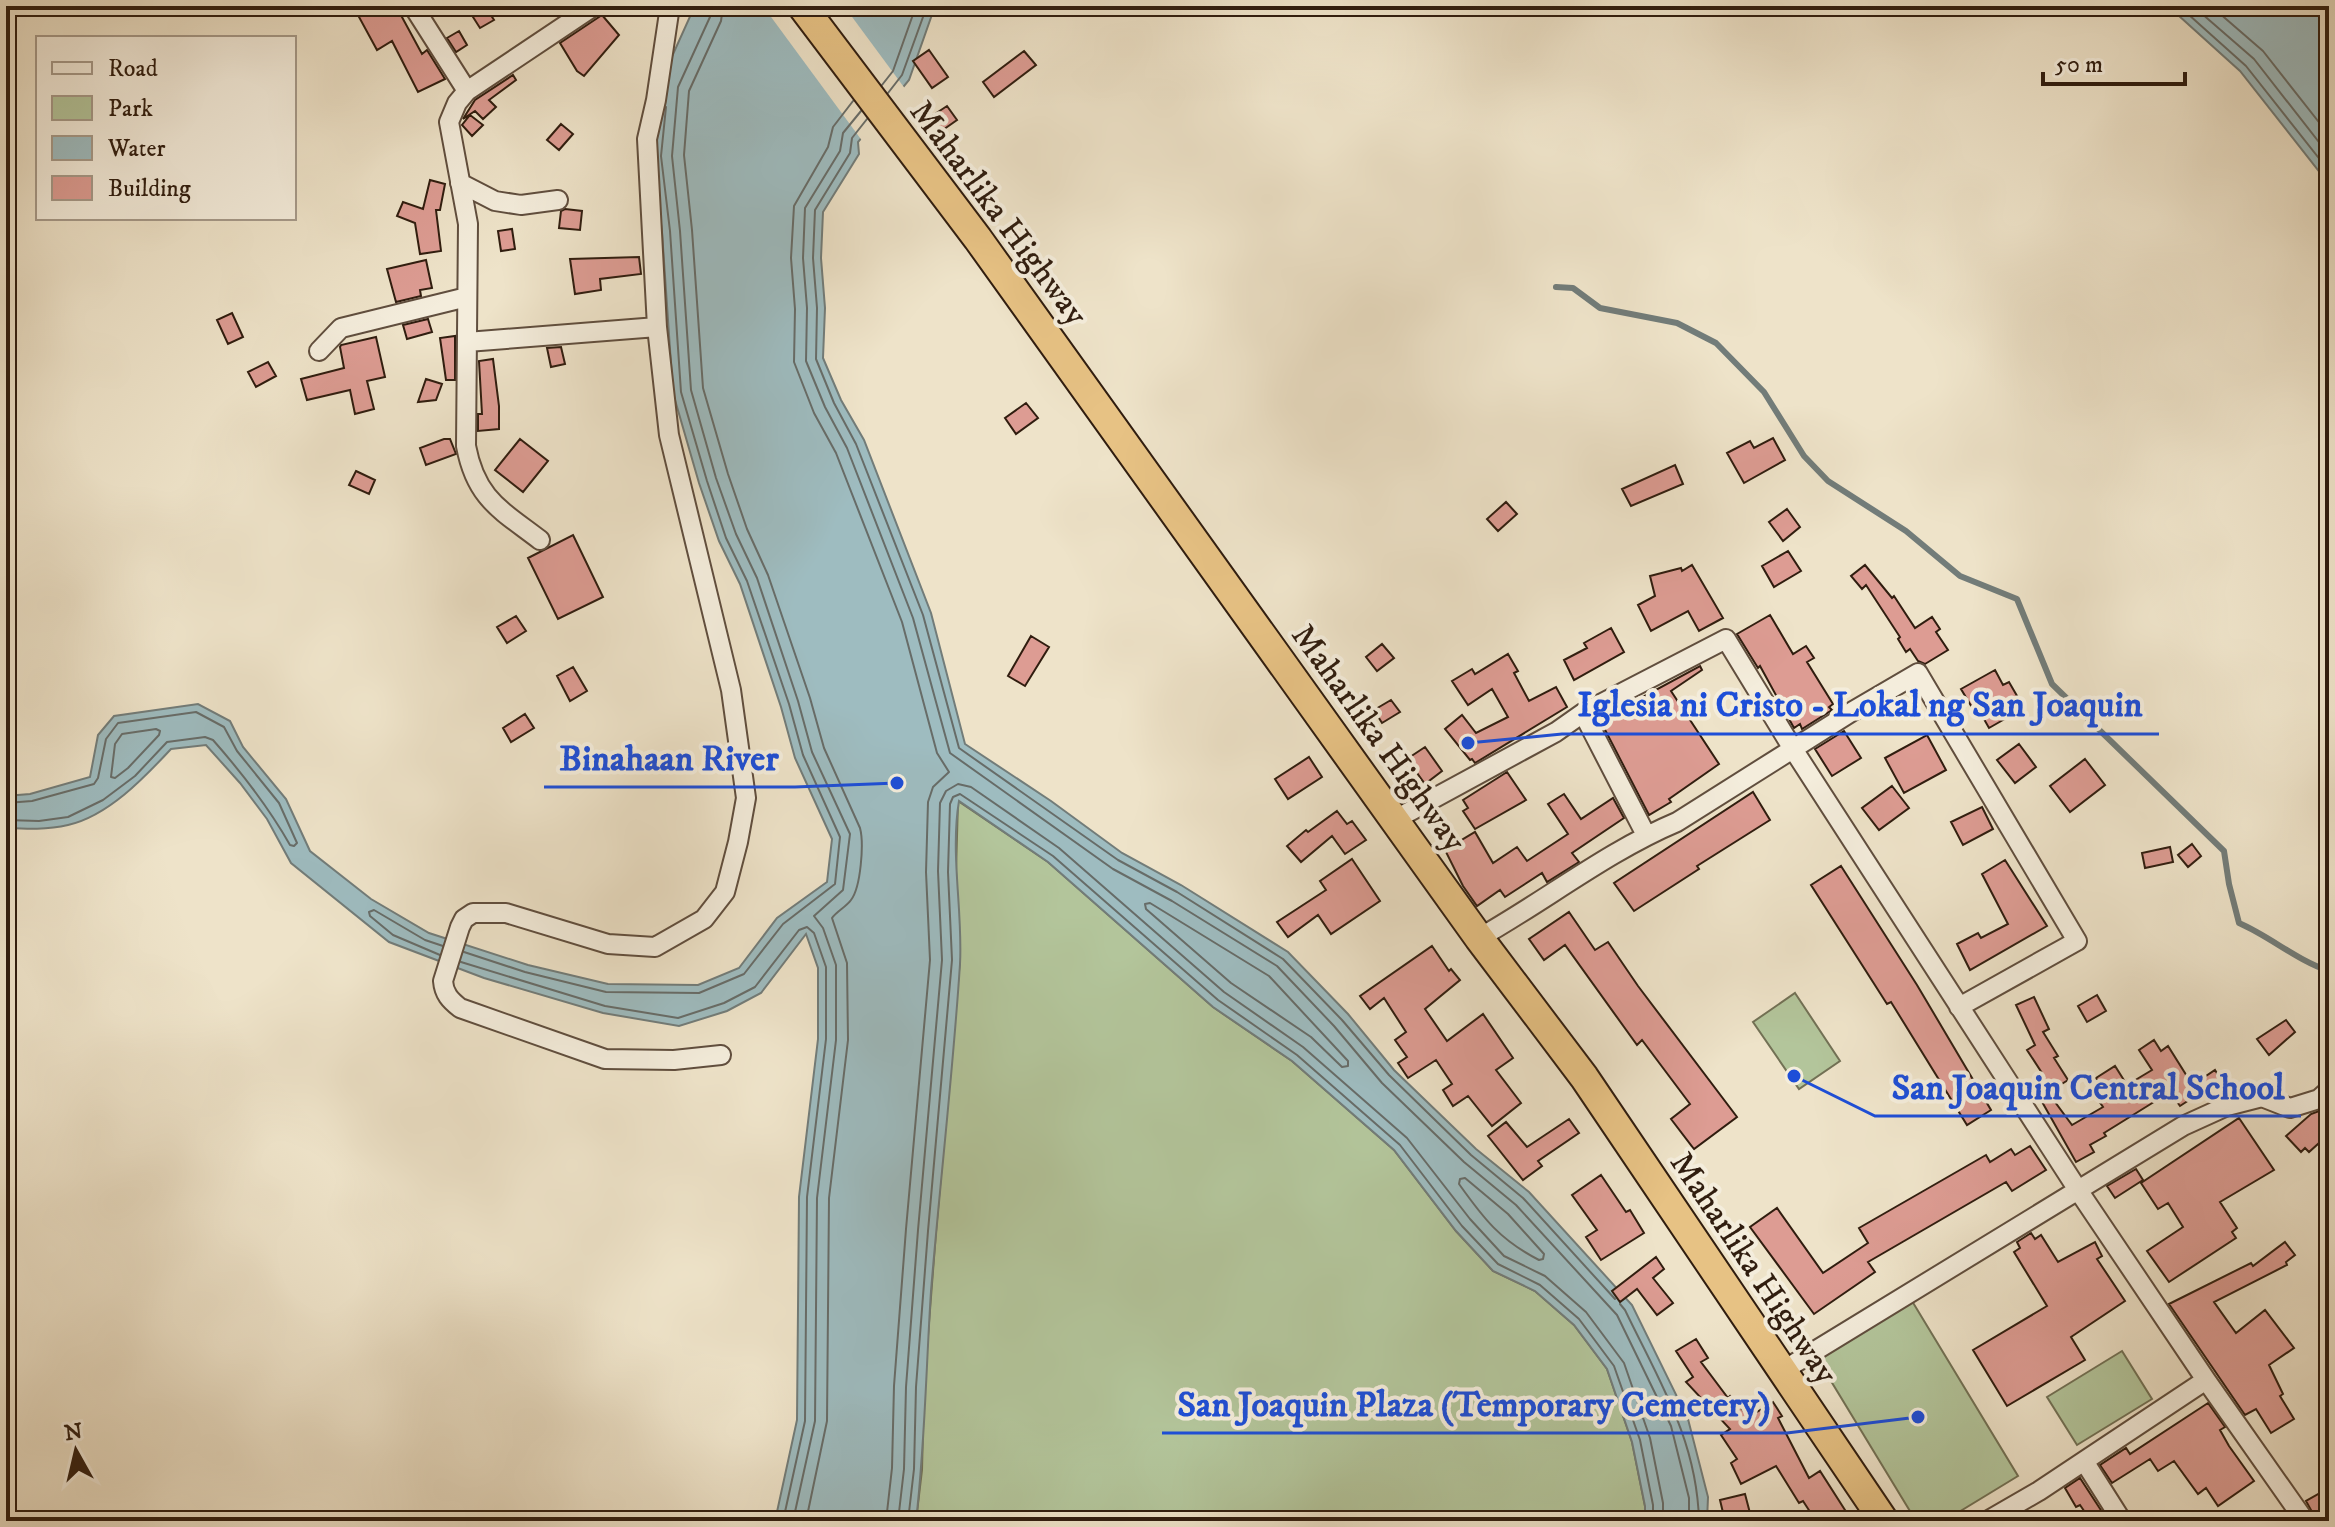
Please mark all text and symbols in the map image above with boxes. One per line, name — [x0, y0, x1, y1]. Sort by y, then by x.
legend — [36, 36, 296, 220]
scale bar — [2043, 36, 2185, 86]
text: 50 m — [2055, 50, 2103, 80]
text: Road — [108, 54, 158, 84]
street label: Maharlika Highway — [900, 92, 1097, 335]
text: Park — [108, 94, 153, 124]
text: Water — [107, 134, 165, 164]
text: Building — [108, 174, 191, 204]
street label: Maharlika Highway — [1282, 616, 1476, 861]
callout: Iglesia ni Cristo - Lokal ng San Joaquin — [1562, 674, 2159, 734]
text: Iglesia ni Cristo - Lokal ng San Joaquin — [1577, 683, 2143, 728]
callout: Binahaan River — [544, 727, 795, 787]
text: Binahaan River — [559, 737, 779, 782]
callout: San Joaquin Central School — [1875, 1056, 2301, 1116]
text: San Joaquin Central School — [1891, 1066, 2286, 1111]
street label: Maharlika Highway — [1660, 1144, 1847, 1393]
callout: San Joaquin Plaza (Temporary Cemetery) — [1162, 1373, 1787, 1433]
text: San Joaquin Plaza (Temporary Cemetery) — [1177, 1383, 1771, 1428]
north arrow — [36, 1411, 116, 1491]
text: N — [63, 1418, 84, 1447]

